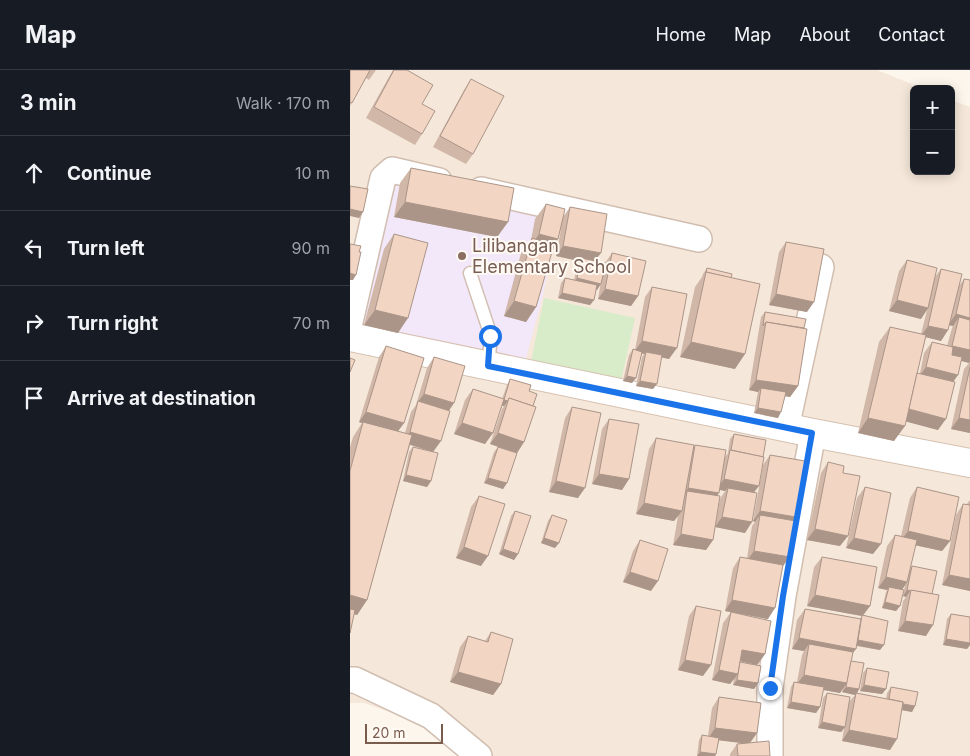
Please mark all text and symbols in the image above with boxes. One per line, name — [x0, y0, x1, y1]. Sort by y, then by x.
text: Map — [25, 20, 76, 49]
text: Home — [656, 24, 706, 45]
text: Map — [734, 24, 771, 45]
text: About — [799, 24, 850, 45]
text: Contact — [878, 24, 945, 45]
map controls — [910, 85, 955, 175]
button: + — [910, 85, 955, 130]
text: 3 min — [20, 90, 76, 115]
text: Walk · 170 m — [236, 93, 330, 113]
button: − — [910, 130, 955, 175]
icon: ahead — [20, 159, 48, 187]
text: Continue — [67, 162, 152, 185]
text: 10 m — [295, 163, 330, 183]
icon: left — [20, 234, 48, 262]
place label: Lilibangan Elementary School — [472, 235, 631, 277]
text: Turn left — [67, 237, 145, 260]
text: 90 m — [291, 238, 330, 258]
marker: Lilibangan Elementary School — [456, 250, 468, 262]
icon: right — [20, 309, 48, 337]
text: Turn right — [67, 312, 158, 335]
text: 70 m — [293, 313, 330, 333]
route start — [479, 325, 502, 348]
icon: arrive — [20, 384, 48, 412]
text: Arrive at destination — [67, 387, 256, 410]
route end — [759, 677, 782, 700]
scale bar — [365, 721, 442, 744]
text: 20 m — [372, 724, 406, 741]

